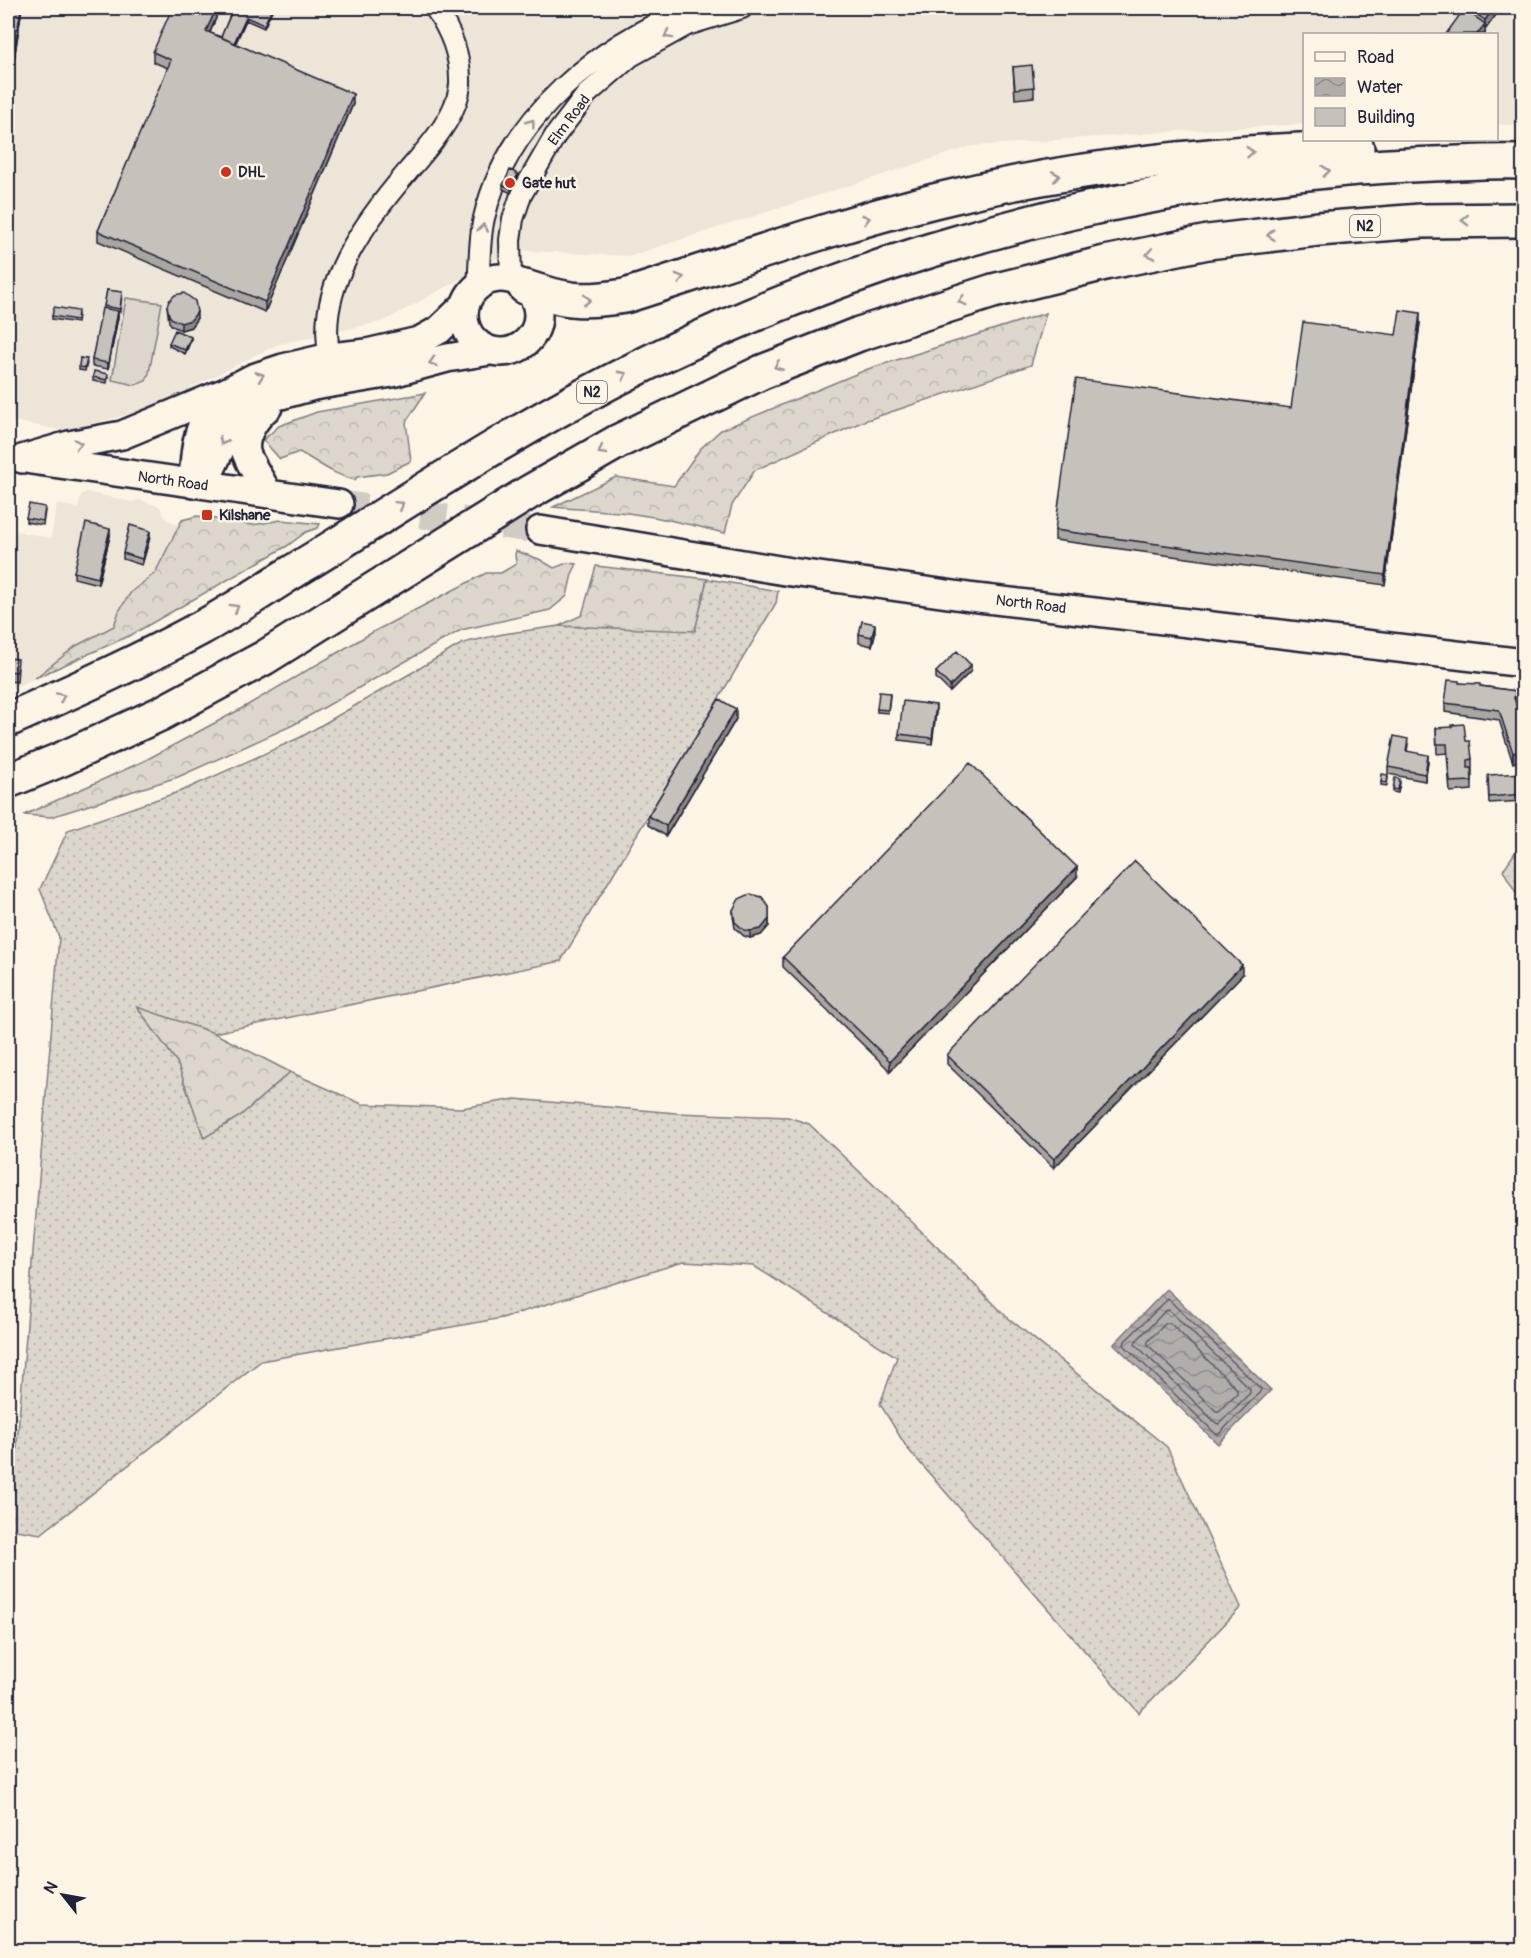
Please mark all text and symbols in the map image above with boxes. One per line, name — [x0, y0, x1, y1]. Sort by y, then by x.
one-way arrow — [664, 28, 674, 39]
legend — [1303, 33, 1498, 141]
text: Road — [1357, 46, 1394, 69]
text: Water — [1357, 76, 1403, 99]
street label: Elm Road — [544, 91, 595, 150]
text: Building — [1357, 106, 1415, 129]
one-way arrow — [524, 118, 535, 129]
one-way arrow — [1245, 146, 1254, 159]
place label: DHL — [238, 163, 266, 182]
marker: DHL — [219, 165, 233, 179]
one-way arrow — [1321, 165, 1330, 178]
one-way arrow — [1051, 170, 1061, 183]
place label: Gate hut — [522, 174, 577, 193]
marker: Gate hut — [503, 176, 517, 190]
one-way arrow — [860, 214, 871, 226]
one-way arrow — [1461, 214, 1470, 227]
road number: N2 — [1350, 215, 1380, 237]
one-way arrow — [476, 223, 489, 233]
one-way arrow — [1266, 228, 1275, 241]
one-way arrow — [1146, 247, 1156, 260]
one-way arrow — [674, 273, 685, 285]
one-way arrow — [583, 294, 592, 306]
one-way arrow — [957, 294, 967, 307]
one-way arrow — [428, 355, 439, 367]
one-way arrow — [773, 359, 784, 371]
one-way arrow — [254, 370, 265, 383]
one-way arrow — [617, 371, 628, 383]
road number: N2 — [577, 381, 607, 403]
one-way arrow — [219, 435, 230, 446]
one-way arrow — [73, 438, 83, 451]
one-way arrow — [598, 443, 608, 455]
street label: North Road — [136, 467, 209, 496]
one-way arrow — [393, 501, 404, 512]
place label: Kilshane — [219, 506, 271, 525]
marker: Kilshane — [200, 508, 214, 522]
street label: North Road — [995, 591, 1067, 618]
one-way arrow — [229, 603, 239, 615]
one-way arrow — [55, 692, 66, 704]
north arrow — [33, 1865, 93, 1925]
text: N — [40, 1878, 62, 1898]

